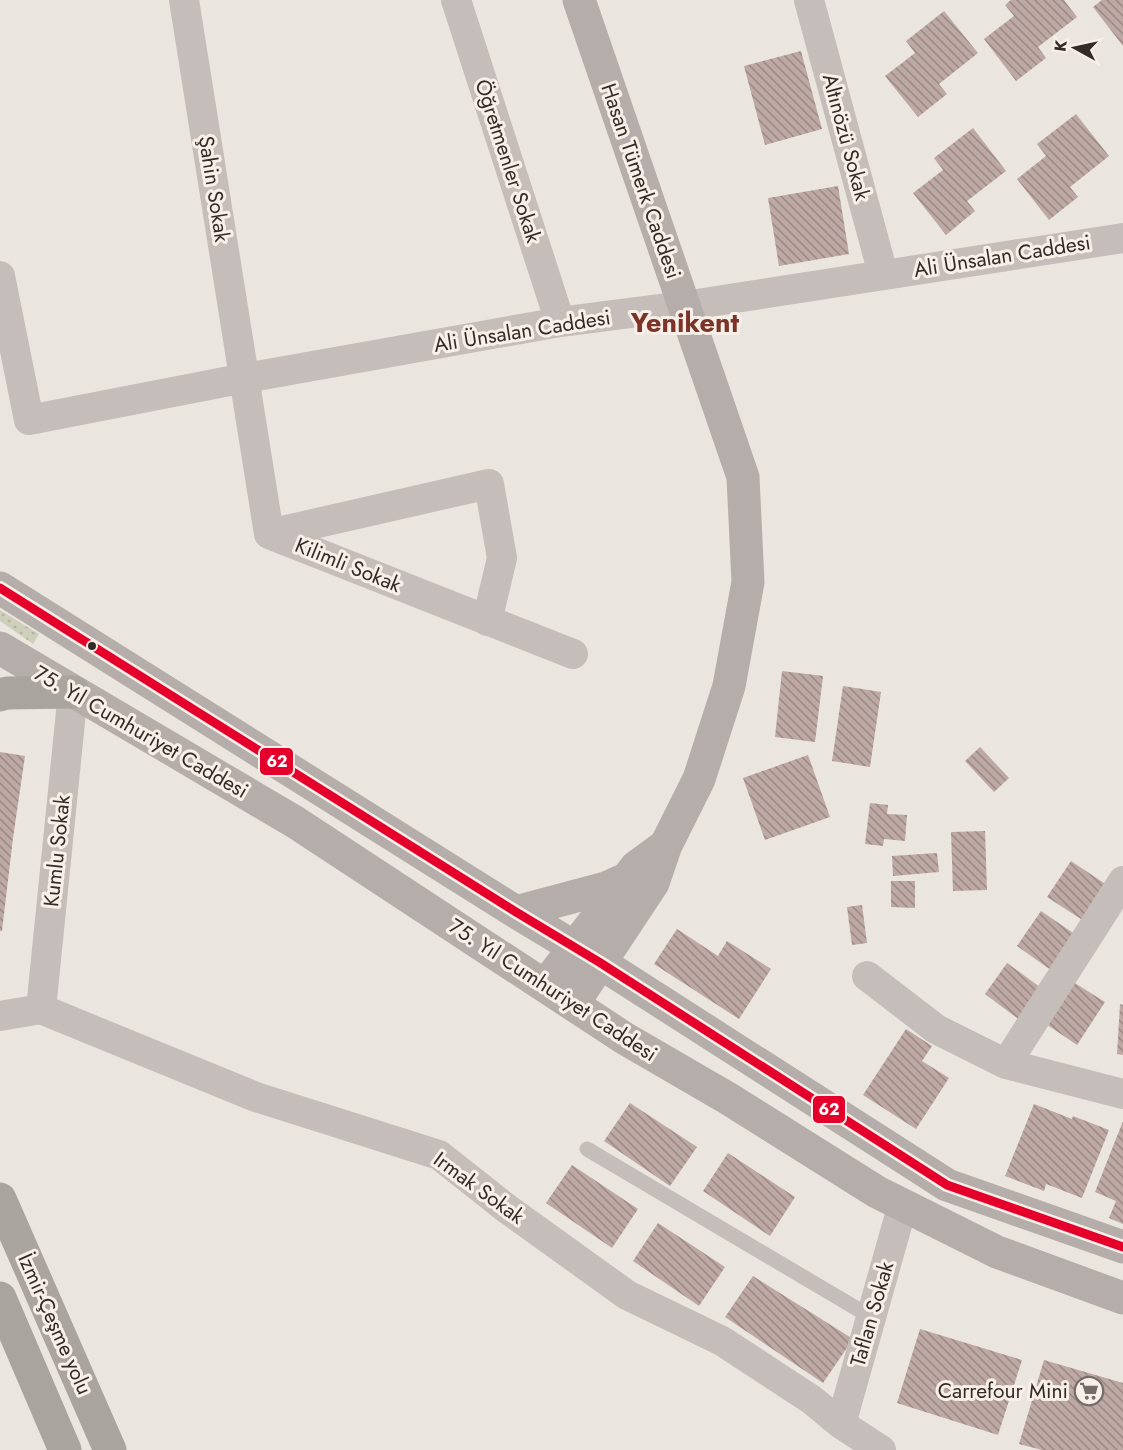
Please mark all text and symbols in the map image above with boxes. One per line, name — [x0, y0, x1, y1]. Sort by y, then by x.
north arrow — [1045, 18, 1105, 78]
text: K — [1048, 38, 1073, 53]
street label: Altınözü Sokak — [815, 70, 877, 204]
street label: Öğretmenler Sokak — [467, 75, 549, 247]
street label: Hasan Tümerk Caddesi — [593, 79, 689, 283]
street label: Şahin Sokak — [191, 134, 237, 245]
street label: Ali Ünsalan Caddesi — [911, 227, 1093, 285]
street label: Ali Ünsalan Caddesi — [431, 302, 613, 360]
district label: Yenikent — [630, 303, 740, 342]
street label: Kilimli Sokak — [290, 530, 406, 600]
unlabelled marker — [86, 640, 98, 652]
street label: 75. Yıl Cumhuriyet Caddesi — [28, 658, 254, 806]
line badge: 62 — [259, 747, 294, 776]
text: 62 — [266, 750, 288, 773]
street label: Kumlu Sokak — [36, 793, 78, 908]
street label: 75. Yıl Cumhuriyet Caddesi — [443, 911, 663, 1069]
line badge: 62 — [812, 1095, 846, 1124]
text: 62 — [818, 1098, 840, 1121]
street label: Irmak Sokak — [427, 1145, 531, 1232]
street label: İzmir-Çeşme yolu — [10, 1249, 100, 1399]
street label: Taflan Sokak — [843, 1257, 901, 1370]
supermarket icon: Carrefour Mini — [1073, 1375, 1105, 1407]
place label: Carrefour Mini — [938, 1376, 1068, 1406]

